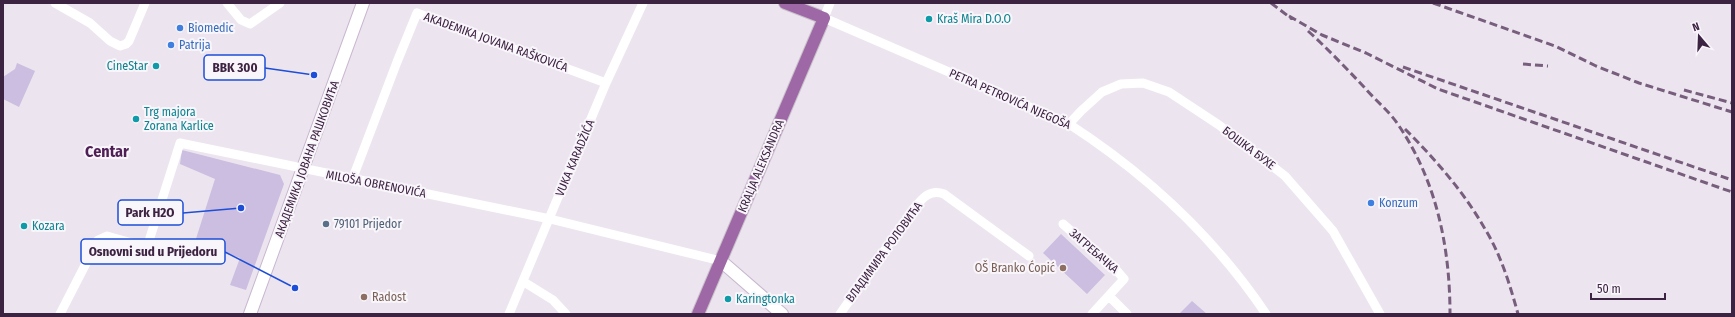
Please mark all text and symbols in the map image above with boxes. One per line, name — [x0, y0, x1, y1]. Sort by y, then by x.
street label: AKADEMIKA JOVANA RAŠKOVIĆA — [422, 8, 571, 75]
place label: Kraš Mira D.O.O — [937, 12, 1011, 26]
marker: Kraš Mira D.O.O — [924, 14, 934, 24]
north arrow — [1679, 16, 1719, 56]
text: N — [1691, 20, 1701, 34]
place label: Biomedic — [188, 21, 234, 35]
marker: Biomedic — [175, 23, 185, 33]
place label: Patrija — [179, 38, 211, 52]
marker: Patrija — [166, 40, 176, 50]
callout: BBK 300 — [204, 55, 265, 80]
place label: CineStar — [107, 59, 149, 73]
text: BBK 300 — [212, 60, 258, 75]
marker: CineStar — [151, 61, 161, 71]
street label: PETRA PETROVIĆA NJEGOŠA — [947, 65, 1074, 132]
street label: АКАДЕМИКА ЈОВАНА РАШКОВИЋА — [272, 78, 342, 239]
place label: Trg majora Zorana Karlice — [144, 105, 214, 133]
marker: Trg majora Zorana Karlice — [131, 114, 141, 124]
street label: VUKA KARADŽIĆA — [552, 116, 598, 198]
street label: KRALJA ALEKSANDRA — [735, 117, 787, 215]
street label: БОШКА БУХЕ — [1220, 124, 1279, 173]
district label: Centar — [85, 142, 129, 161]
street label: MILOŠA OBRENOVIĆA — [325, 166, 428, 201]
place label: Konzum — [1379, 196, 1418, 210]
marker: Konzum — [1366, 198, 1376, 208]
street label: ВЛАДИМИРА РОЛОВИЋА — [843, 199, 925, 305]
callout: Park H2O — [118, 200, 183, 225]
text: Park H2O — [126, 205, 174, 220]
place label: 79101 Prijedor — [334, 217, 402, 231]
place label: Kozara — [32, 219, 65, 233]
marker: 79101 Prijedor — [321, 219, 331, 229]
marker: Kozara — [19, 221, 29, 231]
street label: ЗАГРЕБАЧКА — [1066, 226, 1122, 277]
callout: Osnovni sud u Prijedoru — [81, 239, 225, 264]
text: Osnovni sud u Prijedoru — [89, 244, 218, 259]
place label: OŠ Branko Ćopić — [975, 260, 1055, 275]
marker: OŠ Branko Ćopić — [1058, 263, 1068, 273]
scale bar — [1591, 275, 1665, 301]
text: 50 m — [1597, 282, 1621, 296]
place label: Radost — [372, 290, 406, 304]
marker: Radost — [359, 292, 369, 302]
place label: Karingtonka — [736, 292, 795, 306]
marker: Karingtonka — [723, 294, 733, 304]

